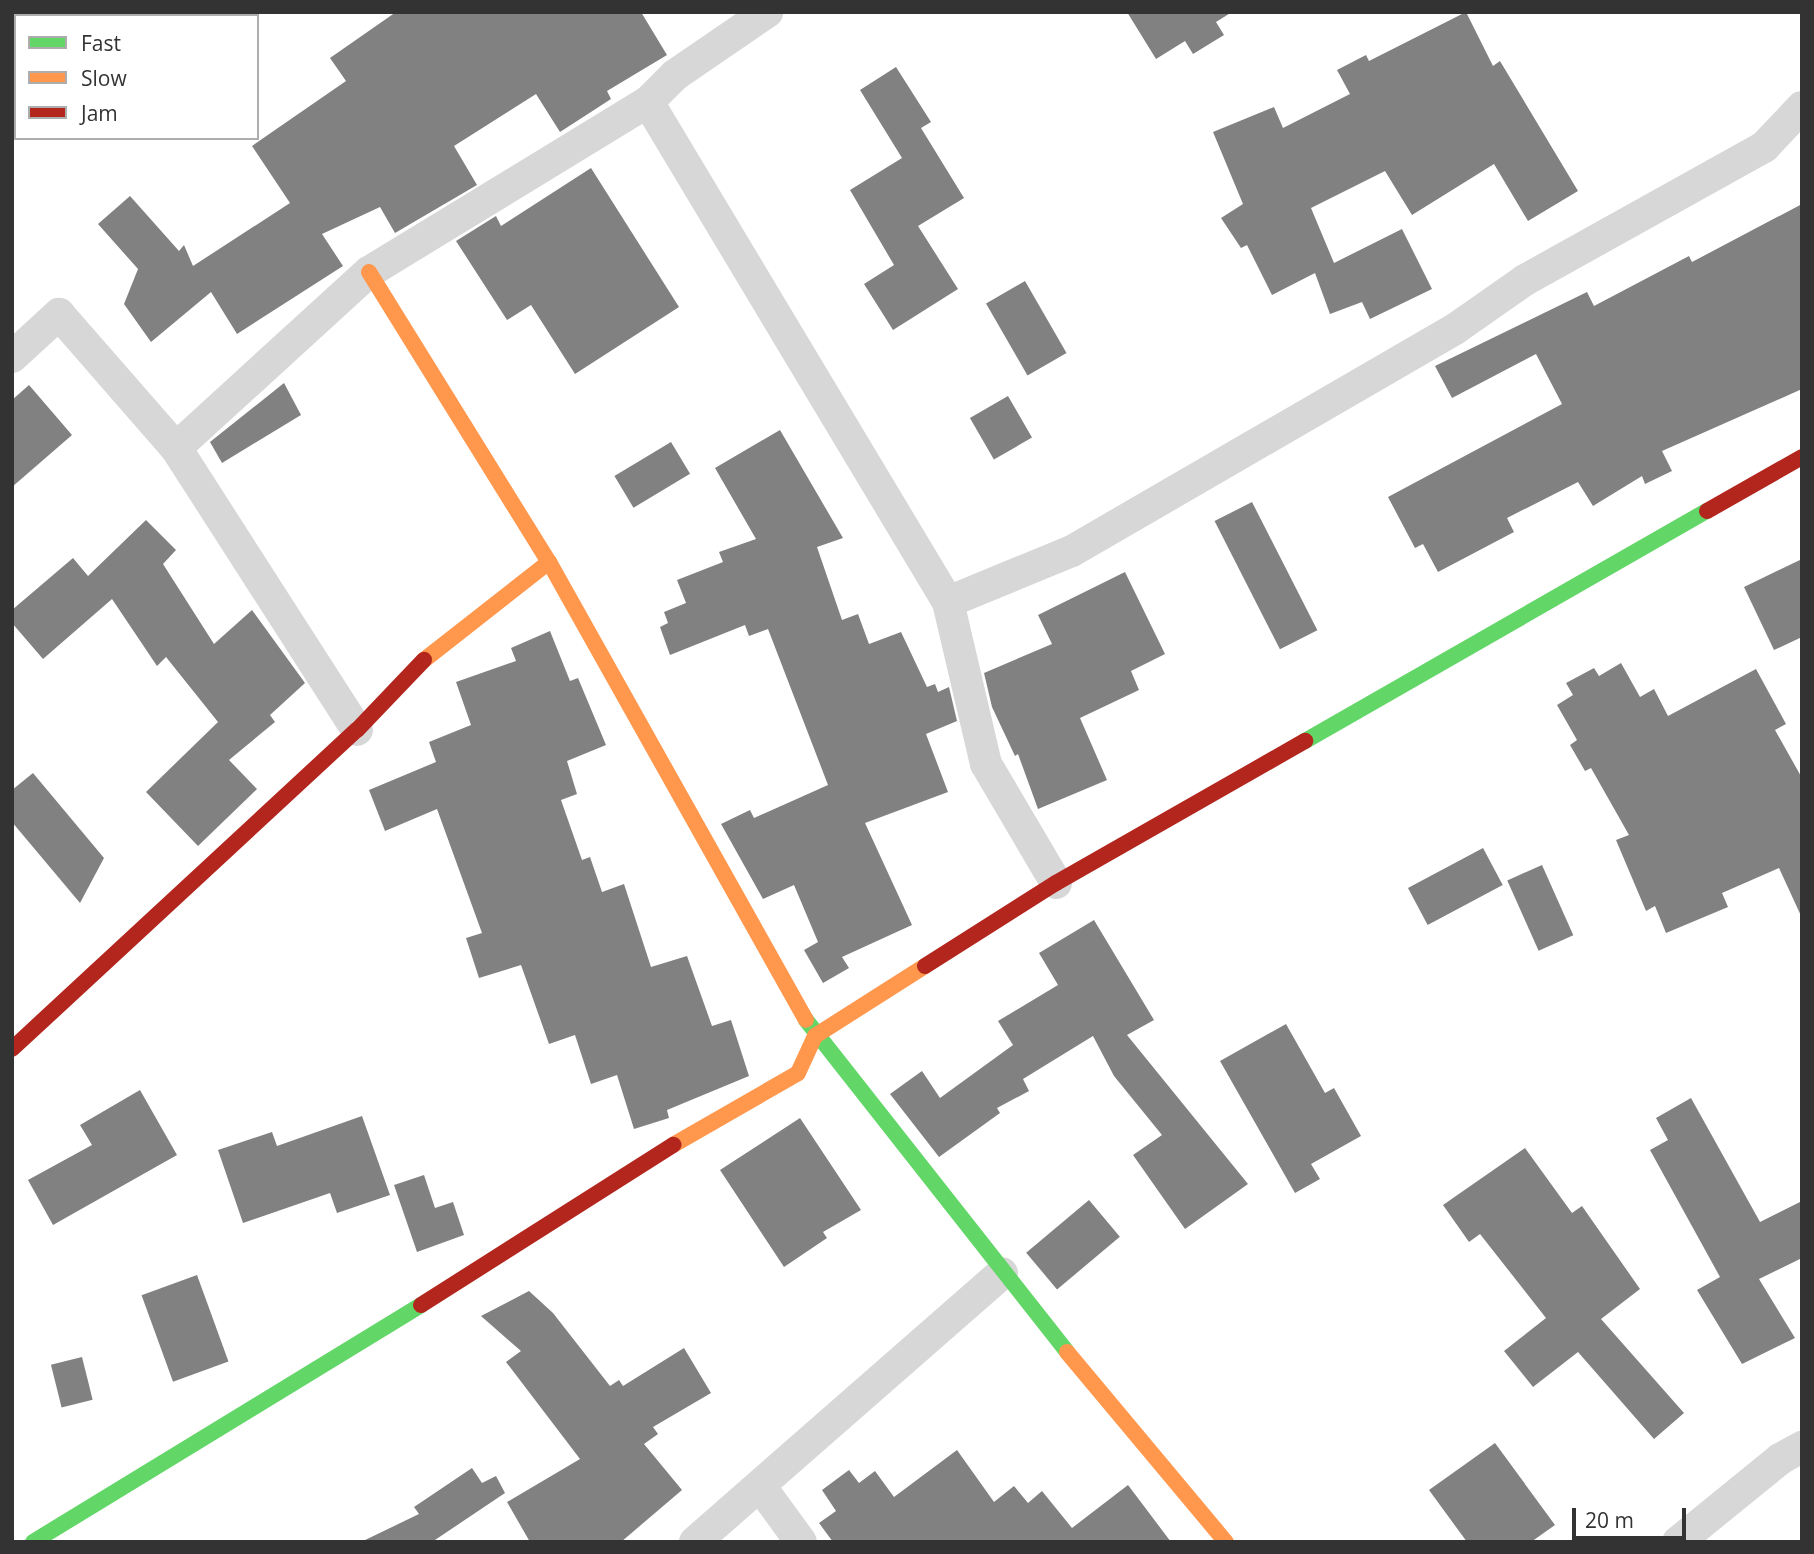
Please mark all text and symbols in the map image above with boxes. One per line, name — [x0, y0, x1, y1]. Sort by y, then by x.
legend — [14, 14, 259, 140]
text: Fast — [81, 29, 121, 57]
text: Slow — [81, 64, 127, 92]
text: Jam — [81, 99, 118, 127]
scale bar — [1576, 1494, 1690, 1538]
text: 20 m — [1585, 1506, 1634, 1534]

